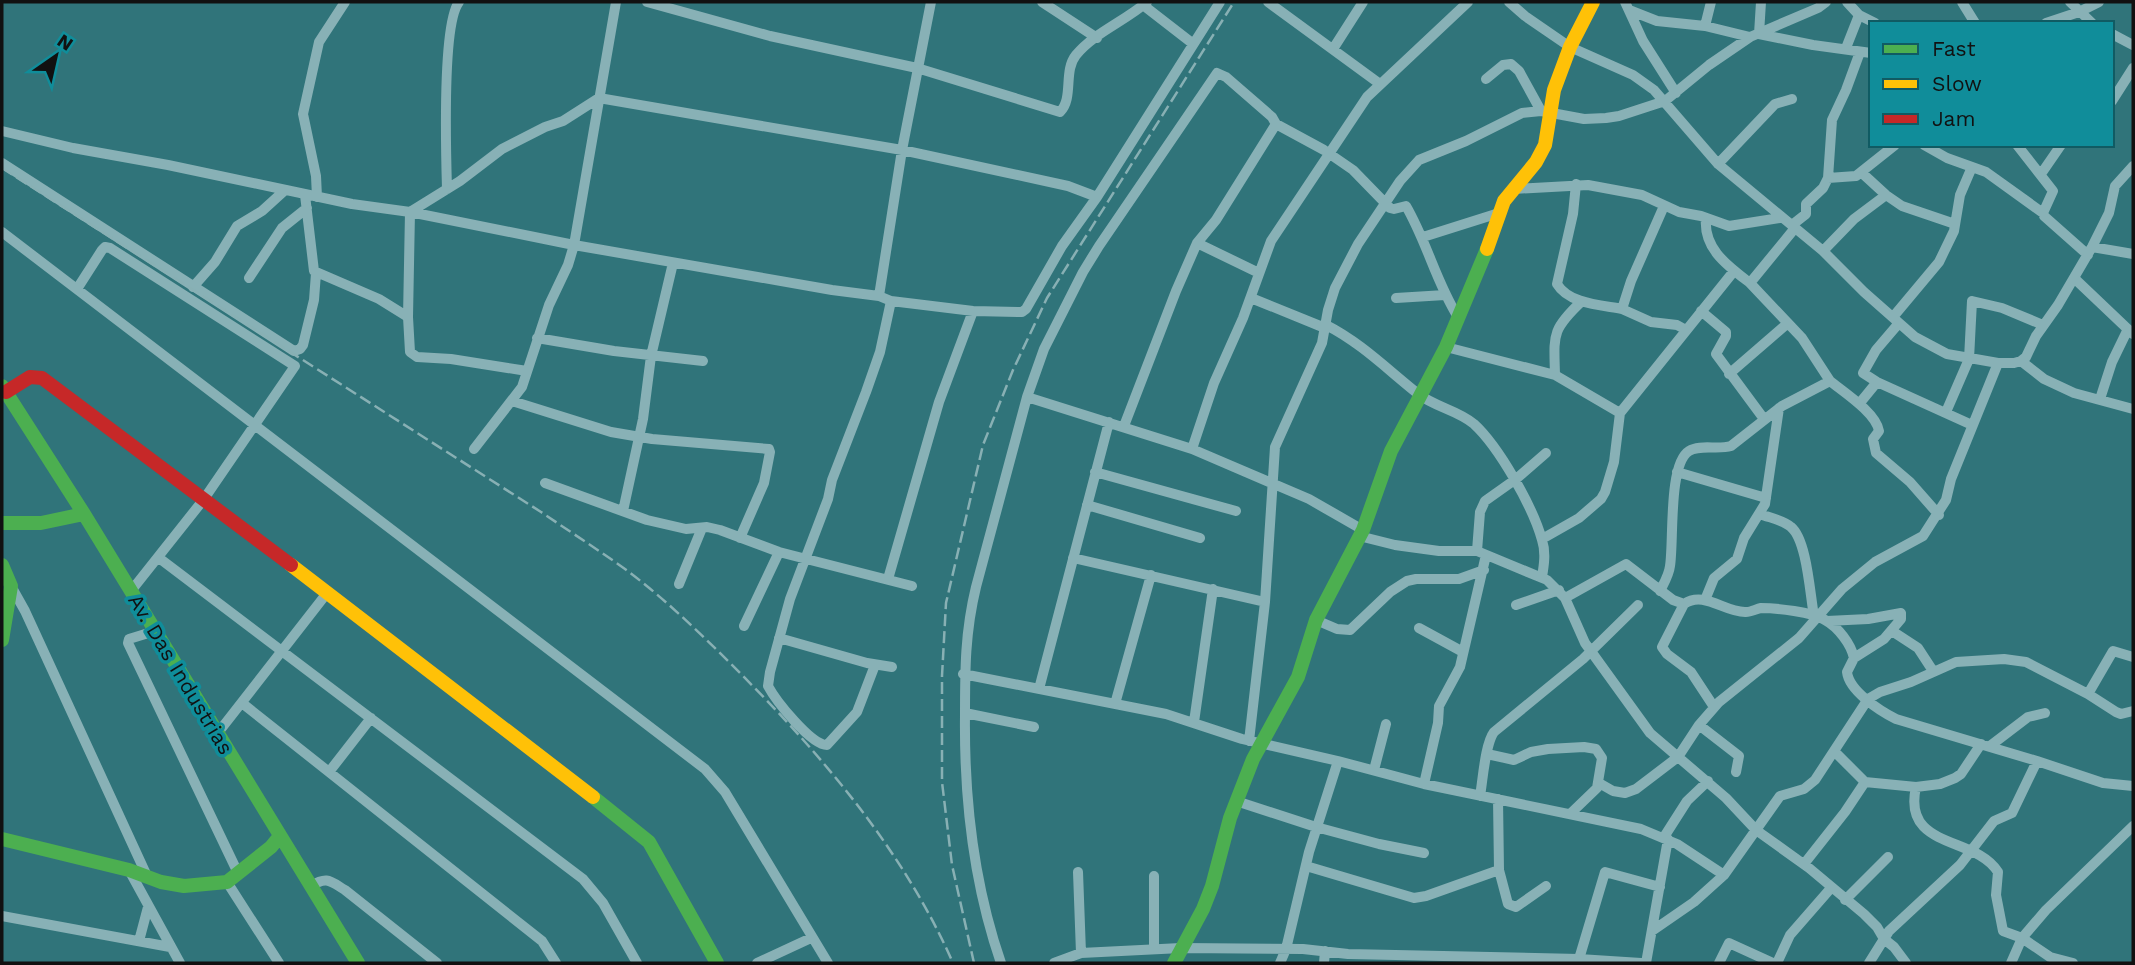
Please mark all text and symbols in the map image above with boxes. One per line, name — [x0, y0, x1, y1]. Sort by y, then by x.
north arrow — [21, 21, 91, 91]
legend — [1869, 21, 2114, 147]
text: N — [53, 29, 77, 56]
text: Fast — [1932, 36, 1976, 61]
text: Slow — [1932, 71, 1982, 96]
text: Jam — [1932, 106, 1975, 131]
street label: Av. Das Industrias — [123, 589, 239, 759]

